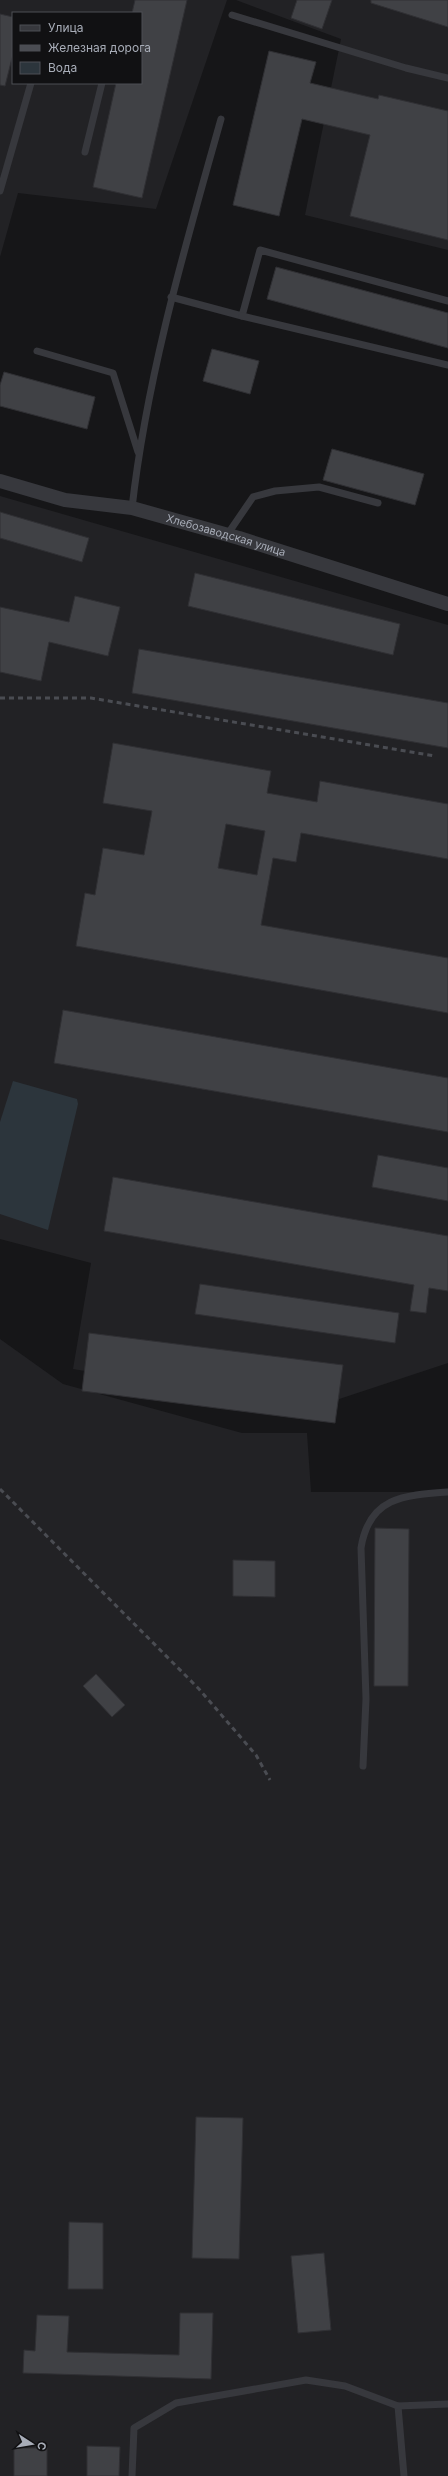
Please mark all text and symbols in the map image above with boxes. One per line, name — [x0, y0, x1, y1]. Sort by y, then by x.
legend — [12, 12, 142, 84]
text: Улица — [48, 20, 83, 35]
text: Железная дорога — [48, 40, 151, 55]
text: Вода — [48, 60, 77, 75]
street label: Хлебозаводская улица — [165, 511, 287, 559]
north arrow — [12, 2424, 52, 2464]
text: С — [34, 2441, 49, 2452]

